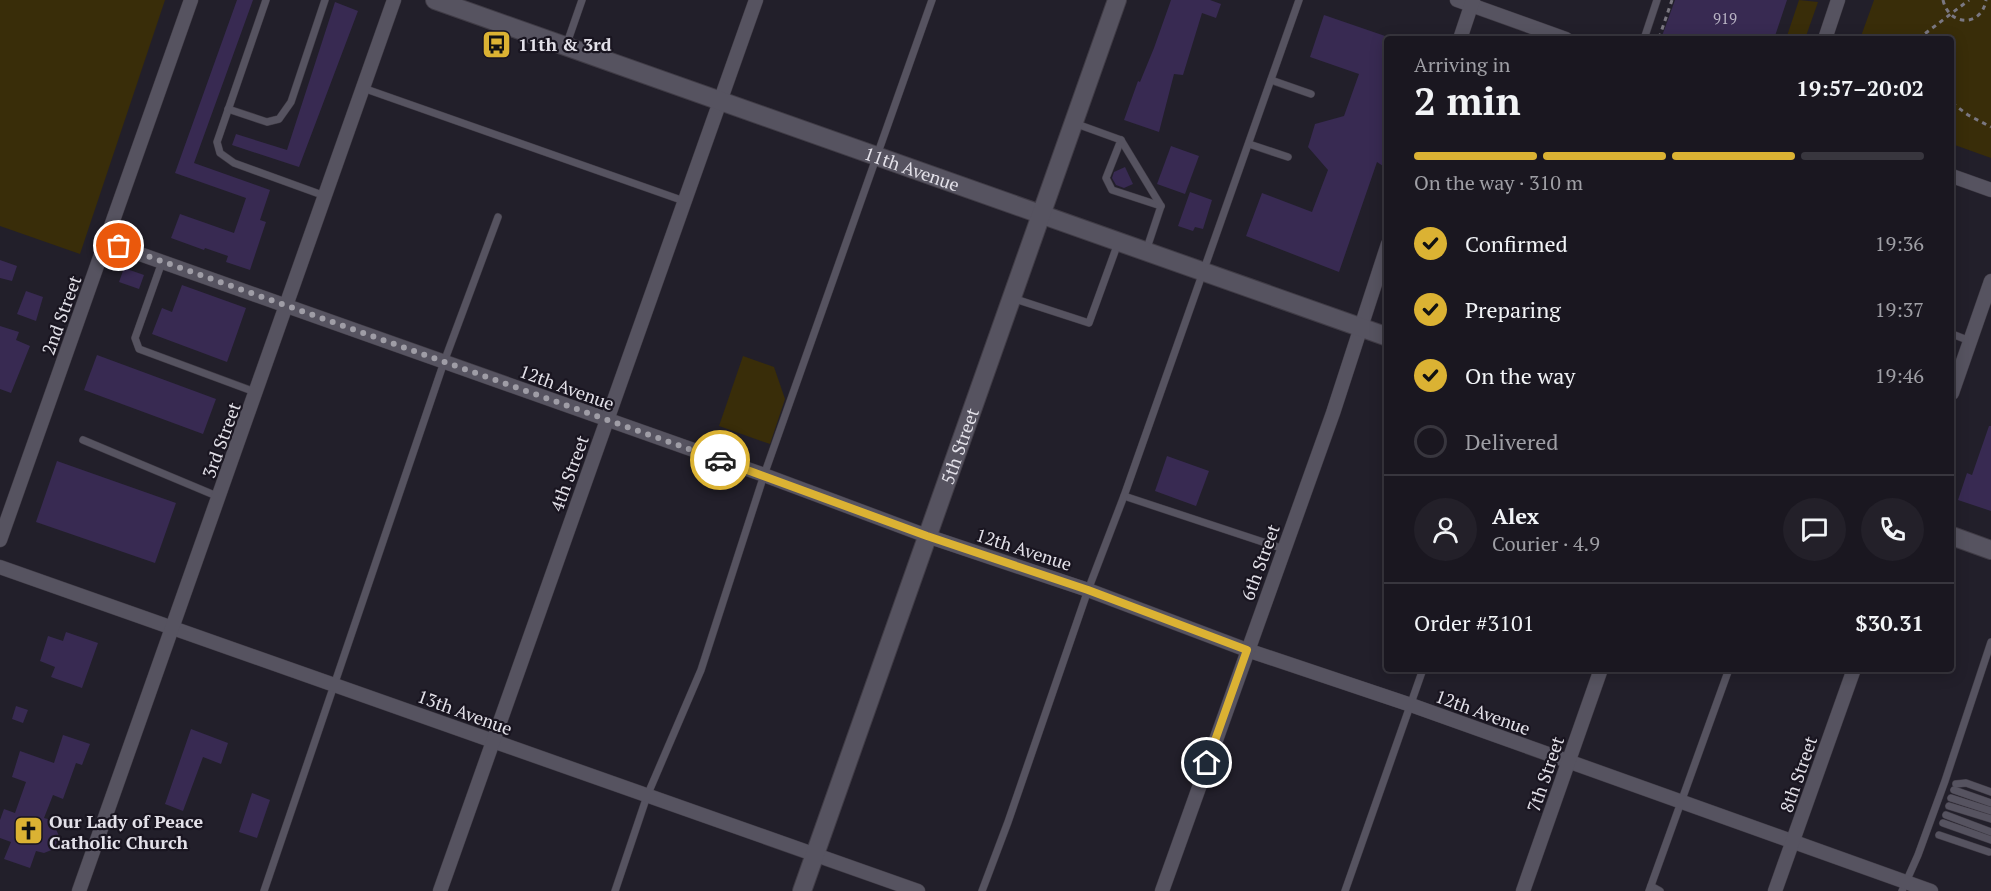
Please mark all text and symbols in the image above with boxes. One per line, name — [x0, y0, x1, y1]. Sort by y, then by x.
house number: 919 — [1713, 8, 1737, 28]
bus stop icon: 11th & 3rd — [481, 28, 513, 60]
place label: 11th & 3rd — [518, 32, 612, 56]
text: Arriving in — [1414, 51, 1510, 78]
text: 19:57–20:02 — [1796, 73, 1924, 102]
text: 2 min — [1414, 74, 1521, 126]
street label: 11th Avenue — [861, 141, 963, 197]
text: On the way · 310 m — [1414, 169, 1583, 196]
pin — [93, 220, 144, 271]
icon: check — [1414, 227, 1447, 260]
icon: bag — [102, 229, 135, 262]
text: Confirmed — [1465, 229, 1568, 258]
text: 19:36 — [1875, 230, 1924, 257]
street label: 2nd Street — [36, 272, 87, 358]
icon: check — [1414, 293, 1447, 326]
text: Preparing — [1465, 295, 1561, 324]
text: 19:37 — [1875, 296, 1924, 323]
street label: 12th Avenue — [516, 359, 618, 415]
icon: check — [1414, 359, 1447, 392]
text: On the way — [1465, 361, 1575, 390]
text: 19:46 — [1875, 362, 1924, 389]
street label: 3rd Street — [196, 399, 246, 481]
street label: 5th Street — [935, 404, 984, 487]
text: Delivered — [1465, 427, 1558, 456]
courier — [690, 430, 750, 490]
street label: 4th Street — [544, 431, 594, 514]
icon: car — [704, 444, 737, 477]
button: person — [1414, 498, 1477, 561]
button: chat — [1783, 498, 1846, 561]
button: phone — [1861, 498, 1924, 561]
text: Alex — [1492, 501, 1539, 530]
street label: 6th Street — [1235, 520, 1285, 603]
street label: 12th Avenue — [973, 522, 1075, 576]
text: Courier · 4.9 — [1492, 530, 1600, 557]
text: Order #3101 — [1414, 608, 1534, 637]
text: $30.31 — [1855, 608, 1924, 637]
street label: 13th Avenue — [414, 684, 516, 740]
street label: 12th Avenue — [1432, 684, 1534, 740]
street label: 8th Street — [1774, 732, 1822, 815]
street label: 7th Street — [1521, 733, 1569, 815]
pin — [1181, 737, 1232, 788]
icon: home — [1190, 746, 1223, 779]
place label: Our Lady of Peace Catholic Church — [49, 809, 203, 854]
church icon: Our Lady of Peace Catholic Church — [12, 815, 44, 847]

